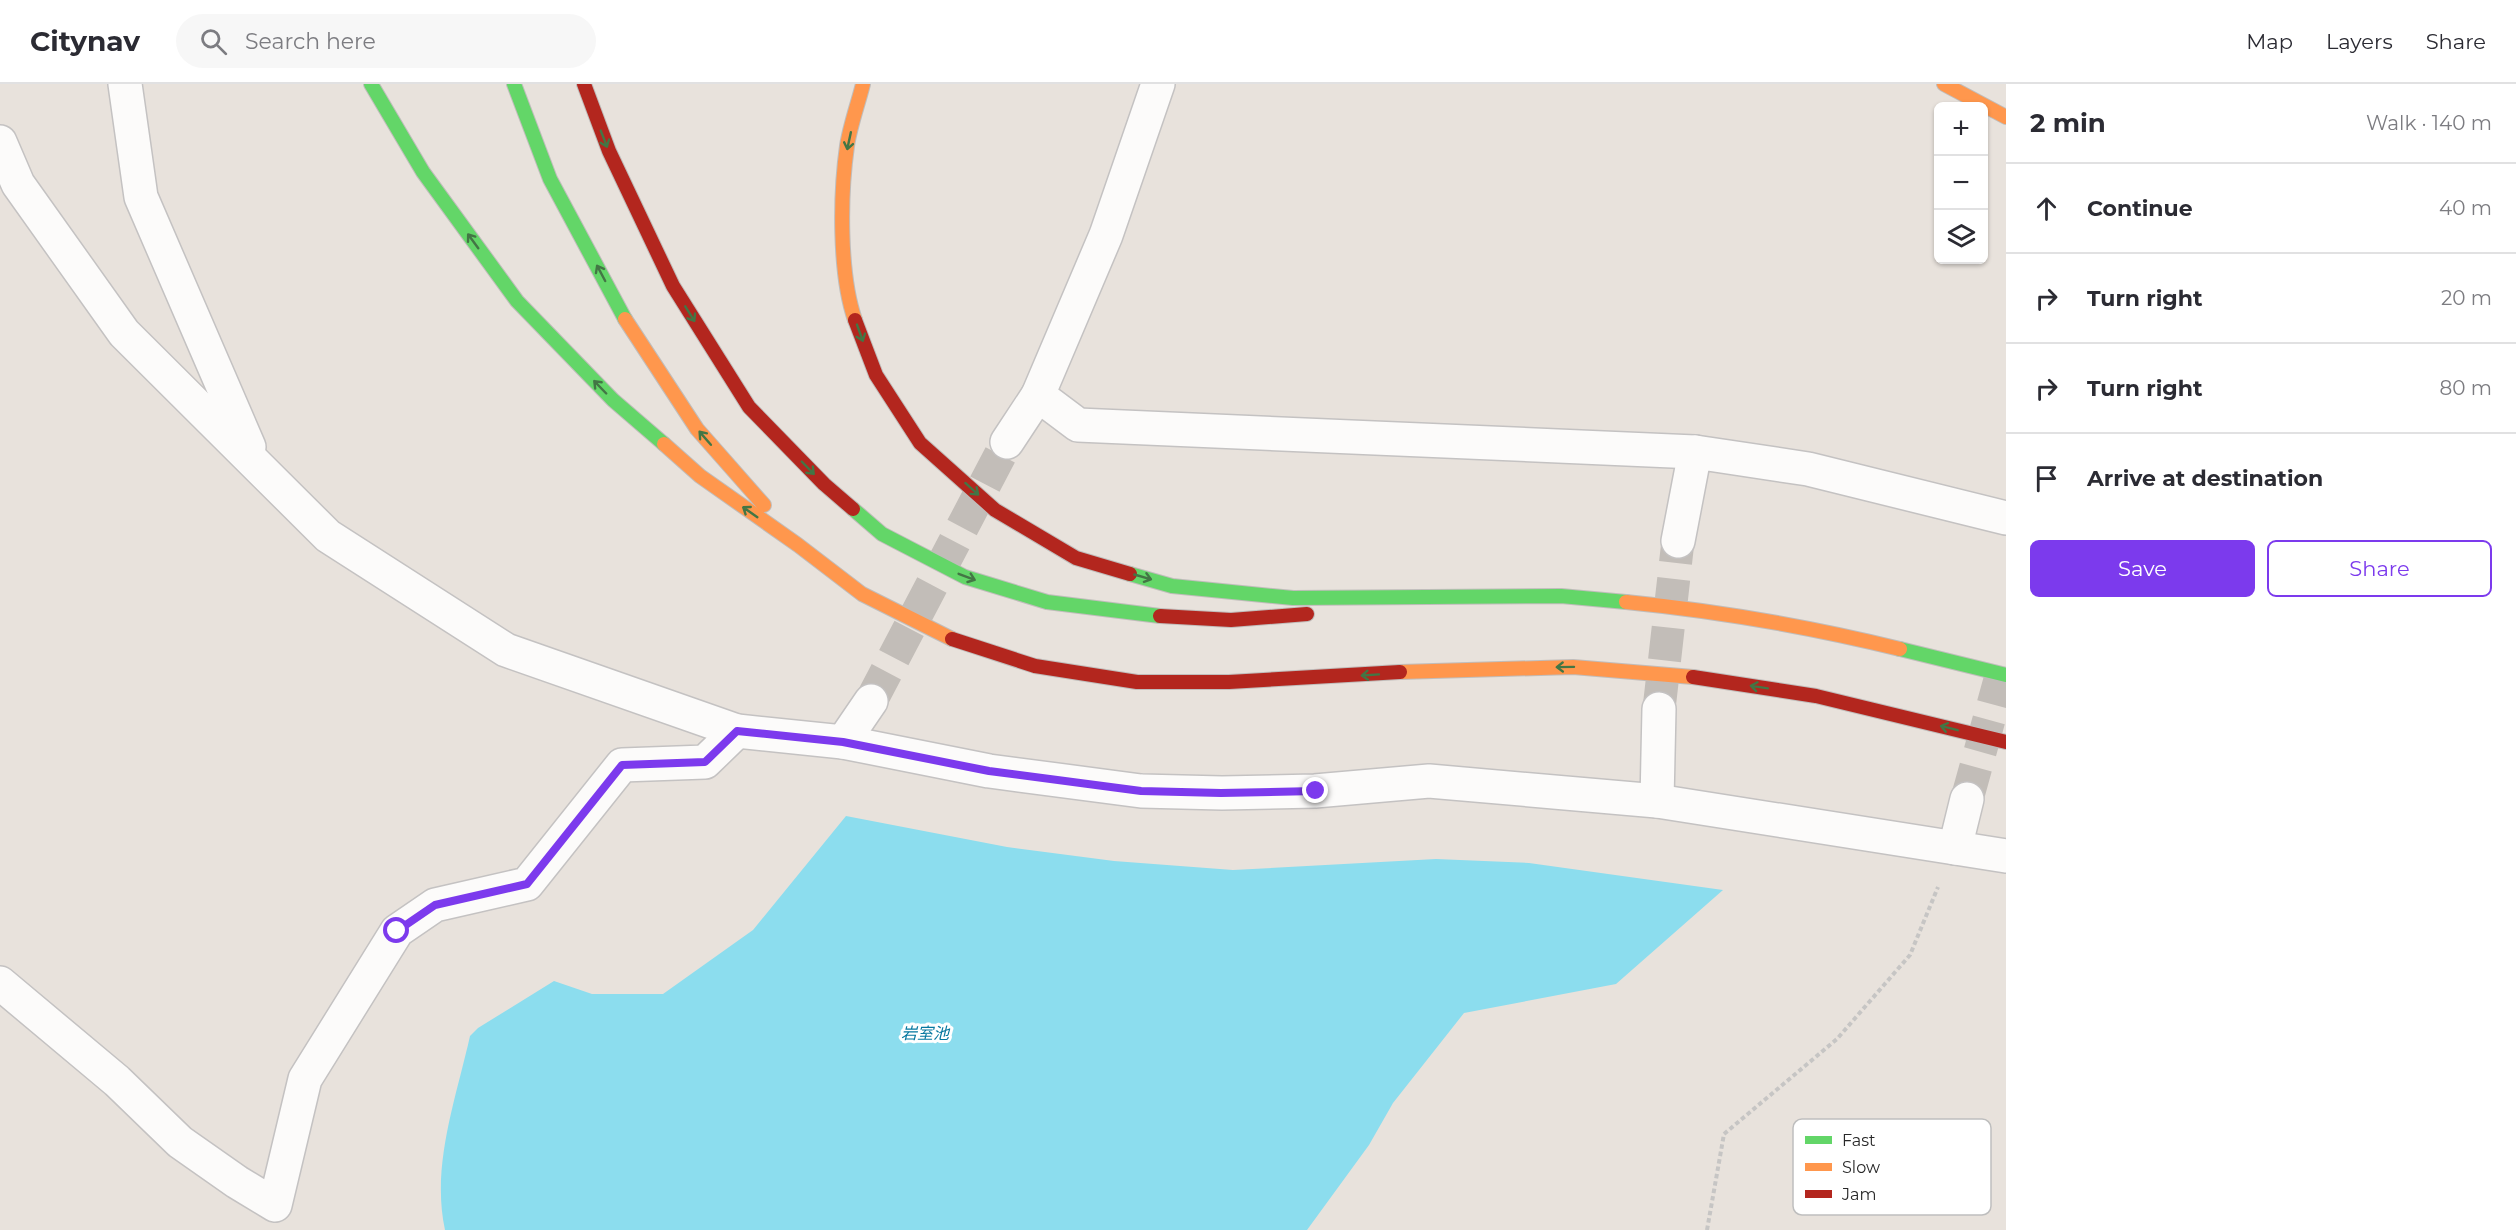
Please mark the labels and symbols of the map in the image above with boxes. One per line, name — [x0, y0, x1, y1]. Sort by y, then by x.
one-way arrow — [600, 129, 611, 148]
one-way arrow — [843, 130, 854, 150]
one-way arrow — [466, 233, 479, 249]
one-way arrow — [594, 264, 606, 282]
one-way arrow — [684, 305, 697, 322]
one-way arrow — [856, 323, 867, 342]
one-way arrow — [593, 380, 608, 395]
one-way arrow — [698, 430, 711, 446]
one-way arrow — [801, 460, 815, 475]
one-way arrow — [964, 482, 979, 496]
one-way arrow — [743, 505, 759, 518]
one-way arrow — [957, 572, 976, 583]
one-way arrow — [1133, 572, 1152, 583]
one-way arrow — [1555, 661, 1575, 673]
one-way arrow — [1361, 669, 1381, 680]
one-way arrow — [1749, 681, 1769, 692]
one-way arrow — [1940, 721, 1959, 733]
route end — [1302, 777, 1328, 803]
route start — [383, 917, 409, 943]
water label: 岩室池 — [901, 1024, 951, 1043]
legend — [1793, 1119, 1991, 1215]
text: Fast — [1842, 1131, 1876, 1150]
text: Slow — [1842, 1158, 1880, 1177]
text: Jam — [1841, 1185, 1876, 1204]

